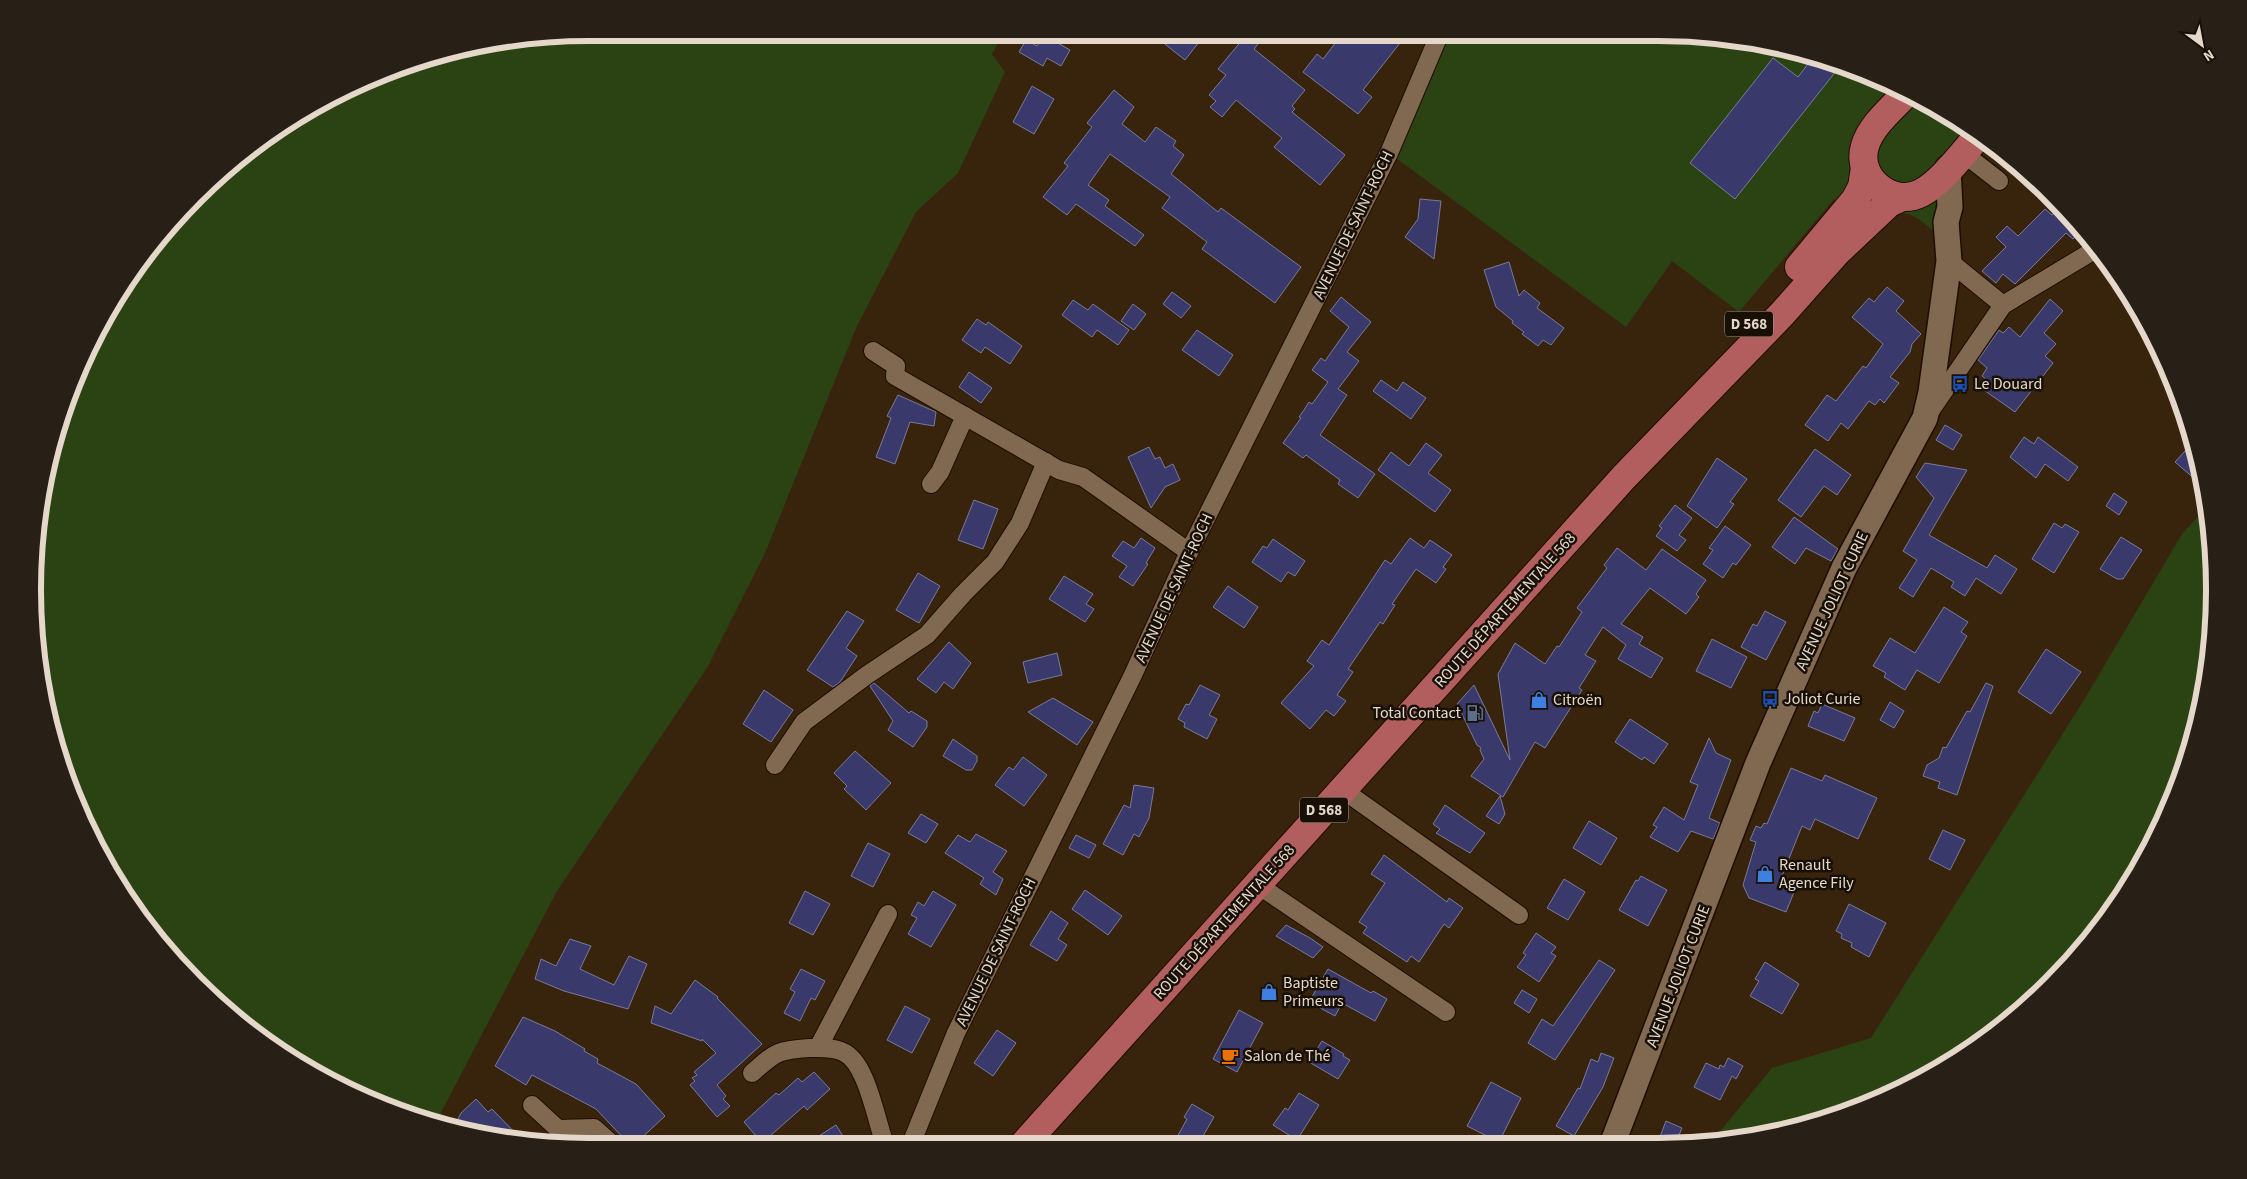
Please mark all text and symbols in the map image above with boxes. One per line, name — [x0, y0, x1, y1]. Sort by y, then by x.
north arrow — [2177, 20, 2227, 70]
text: N — [2199, 44, 2218, 66]
street label: AVENUE DE SAINT-ROCH — [1308, 147, 1398, 303]
road number: D 568 — [1725, 312, 1773, 336]
place label: Le Douard — [1974, 373, 2042, 395]
bus stop icon: Le Douard — [1950, 374, 1970, 394]
street label: AVENUE DE SAINT-ROCH — [1130, 510, 1218, 666]
street label: ROUTE DÉPARTEMENTALE 568 — [1429, 528, 1581, 692]
street label: AVENUE JOLIOT CURIE — [1790, 528, 1874, 674]
place label: Joliot Curie — [1784, 688, 1861, 710]
place label: Citroën — [1553, 689, 1602, 711]
bus stop icon: Joliot Curie — [1760, 689, 1780, 709]
shop icon: Citroën — [1529, 690, 1549, 710]
place label: Total Contact — [1372, 702, 1462, 724]
fuel station icon: Total Contact — [1465, 703, 1485, 723]
road number: D 568 — [1300, 798, 1348, 822]
street label: ROUTE DÉPARTEMENTALE 568 — [1148, 840, 1300, 1004]
place label: Renault Agence Fily — [1779, 854, 1854, 894]
shop icon: Renault Agence Fily — [1755, 864, 1775, 884]
street label: AVENUE DE SAINT-ROCH — [951, 874, 1041, 1030]
street label: AVENUE JOLIOT CURIE — [1641, 902, 1715, 1050]
place label: Baptiste Primeurs — [1283, 972, 1344, 1012]
shop icon: Baptiste Primeurs — [1259, 982, 1279, 1002]
place label: Salon de Thé — [1244, 1045, 1331, 1067]
cafe icon: Salon de Thé — [1220, 1046, 1240, 1066]

